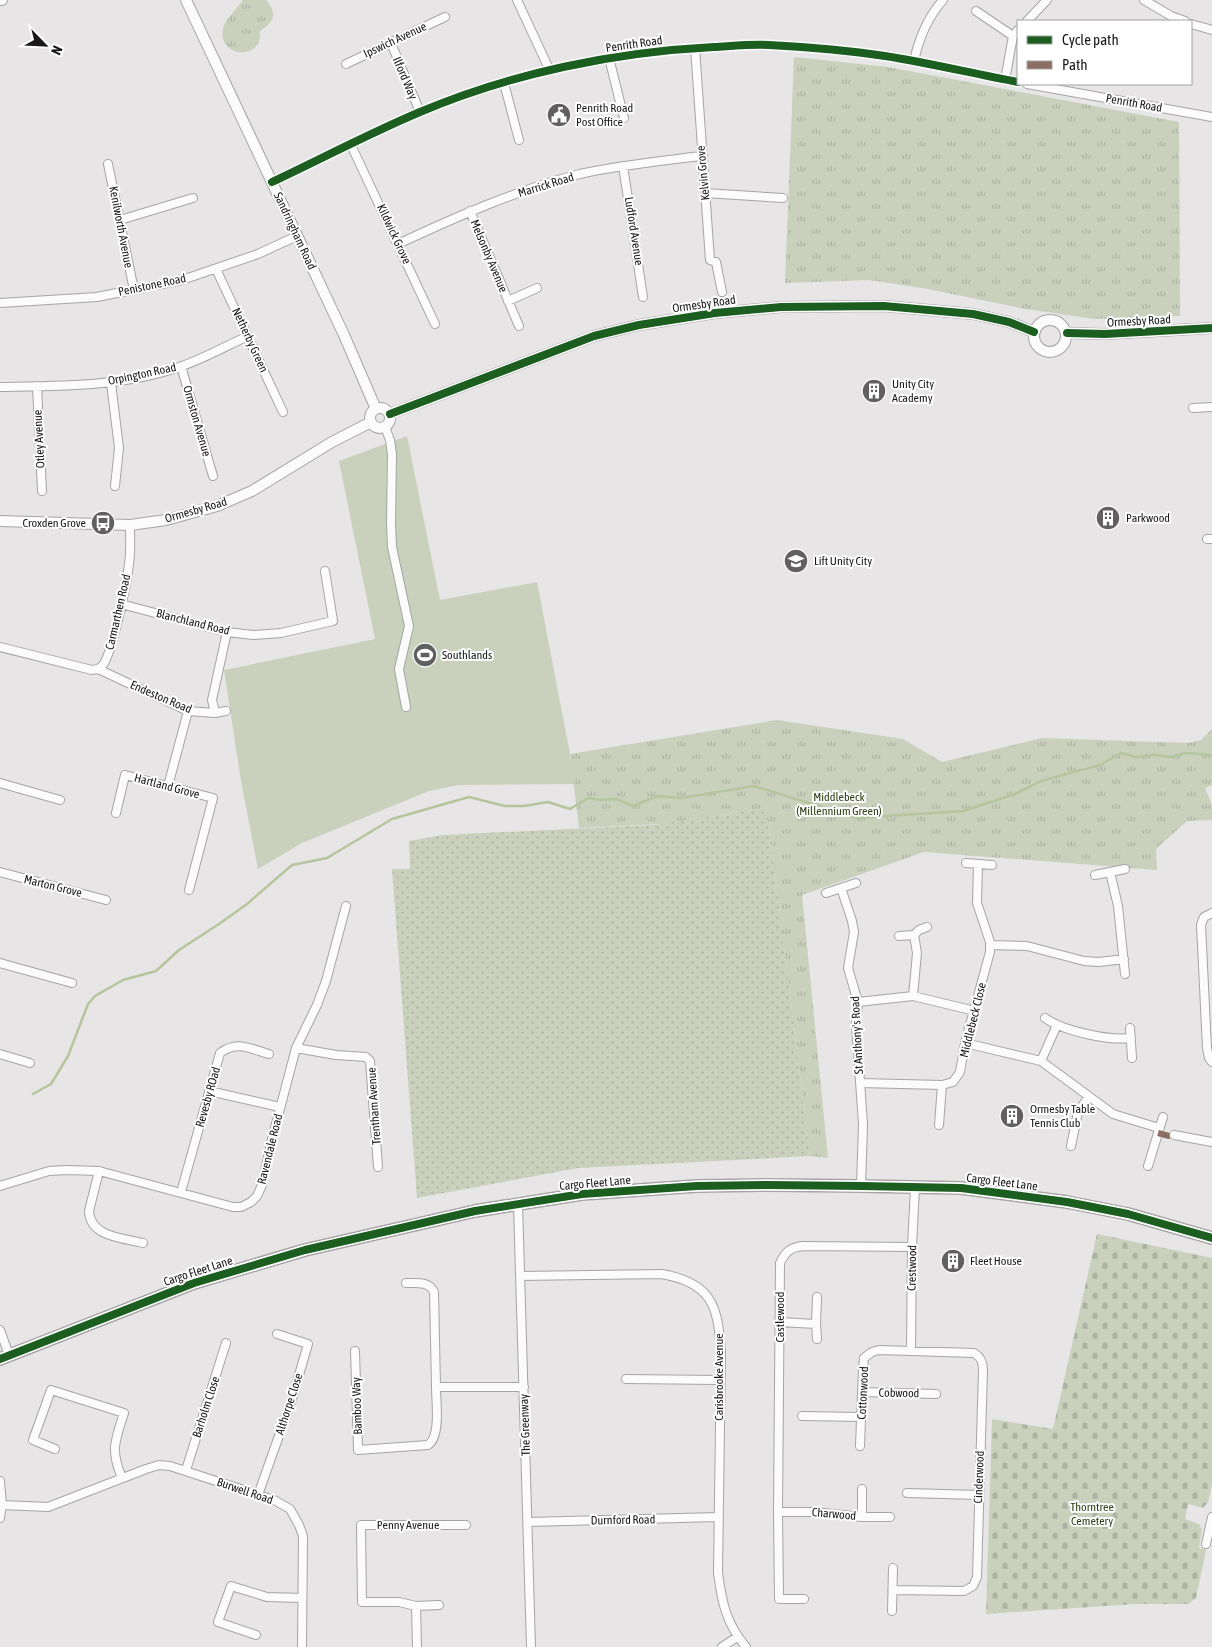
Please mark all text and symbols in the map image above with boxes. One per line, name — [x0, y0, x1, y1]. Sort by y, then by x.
street label: Ipswich Avenue — [361, 19, 429, 61]
north arrow — [20, 20, 70, 70]
legend — [1017, 20, 1192, 85]
text: Cycle path — [1062, 31, 1119, 48]
street label: Penrith Road — [605, 33, 663, 55]
text: N — [48, 43, 66, 57]
street label: Ilford Way — [390, 55, 420, 101]
text: Path — [1062, 56, 1088, 73]
street label: Penrith Road — [1105, 91, 1163, 115]
place label: Penrith Road Post Office — [576, 101, 633, 129]
public building icon: Penrith Road Post Office — [546, 102, 572, 128]
street label: Kelvin Grove — [694, 145, 712, 201]
street label: Marrick Road — [516, 170, 576, 200]
street label: Kenilworth Avenue — [106, 185, 136, 269]
street label: Sandringham Road — [271, 190, 319, 272]
street label: Ludford Avenue — [622, 196, 646, 266]
street label: Kildwick Grove — [374, 202, 414, 266]
street label: Melsonby Avenue — [467, 217, 511, 295]
street label: Penistone Road — [117, 271, 187, 299]
street label: Ormesby Road — [671, 293, 737, 315]
street label: Netherby Green — [229, 306, 271, 374]
street label: Ormesby Road — [1107, 312, 1171, 330]
street label: Orpington Road — [107, 360, 177, 388]
place label: Unity City Academy — [892, 377, 934, 405]
building icon: Unity City Academy — [861, 378, 887, 404]
street label: Ormston Avenue — [180, 384, 214, 458]
street label: Otley Avenue — [30, 409, 48, 469]
street label: Ormesby Road — [163, 494, 229, 526]
building icon: Parkwood — [1095, 505, 1121, 531]
bus stop icon: Croxden Grove — [90, 510, 116, 536]
place label: Parkwood — [1126, 511, 1170, 525]
place label: Croxden Grove — [23, 516, 86, 530]
school or university icon: Lift Unity City — [783, 548, 809, 574]
place label: Lift Unity City — [814, 554, 872, 568]
street label: Carmarthen Road — [102, 573, 134, 651]
street label: Blanchland Road — [155, 606, 231, 638]
sports icon: Southlands — [412, 642, 438, 668]
place label: Southlands — [442, 648, 492, 662]
street label: Endeston Road — [128, 678, 194, 716]
street label: Hartland Grove — [133, 771, 201, 801]
park label: Middlebeck (Millennium Green) — [796, 790, 882, 818]
street label: Marton Grove — [23, 872, 83, 900]
street label: Middlebeck Close — [957, 981, 989, 1059]
street label: St Anthony's Road — [848, 996, 866, 1074]
street label: Revesby ROad — [193, 1065, 223, 1129]
street label: Trentham Avenue — [364, 1067, 384, 1145]
place label: Ormesby Table Tennis Club — [1030, 1102, 1095, 1130]
building icon: Ormesby Table Tennis Club — [999, 1103, 1025, 1129]
street label: Ravendale Road — [254, 1112, 286, 1186]
street label: Cargo Fleet Lane — [966, 1171, 1038, 1193]
street label: Cargo Fleet Lane — [559, 1173, 631, 1193]
street label: Crestwood — [905, 1245, 919, 1291]
building icon: Fleet House — [940, 1248, 966, 1274]
street label: Cargo Fleet Lane — [162, 1253, 234, 1289]
place label: Fleet House — [970, 1254, 1022, 1268]
street label: Castlewood — [773, 1291, 787, 1343]
street label: Carisbrooke Avenue — [712, 1333, 726, 1421]
street label: Cottonwood — [855, 1366, 871, 1420]
street label: Althorpe Close — [272, 1371, 306, 1437]
street label: Barholm Close — [190, 1375, 222, 1439]
street label: Bamboo Way — [349, 1377, 365, 1435]
street label: Cobwood — [879, 1386, 919, 1400]
street label: The Greenway — [517, 1394, 533, 1456]
street label: Cinderwood — [971, 1450, 987, 1504]
street label: Burwell Road — [215, 1475, 275, 1507]
park label: Thorntree Cemetery — [1070, 1500, 1114, 1528]
street label: Charwood — [811, 1505, 857, 1523]
street label: Durnford Road — [591, 1512, 655, 1528]
street label: Penny Avenue — [377, 1518, 439, 1532]

